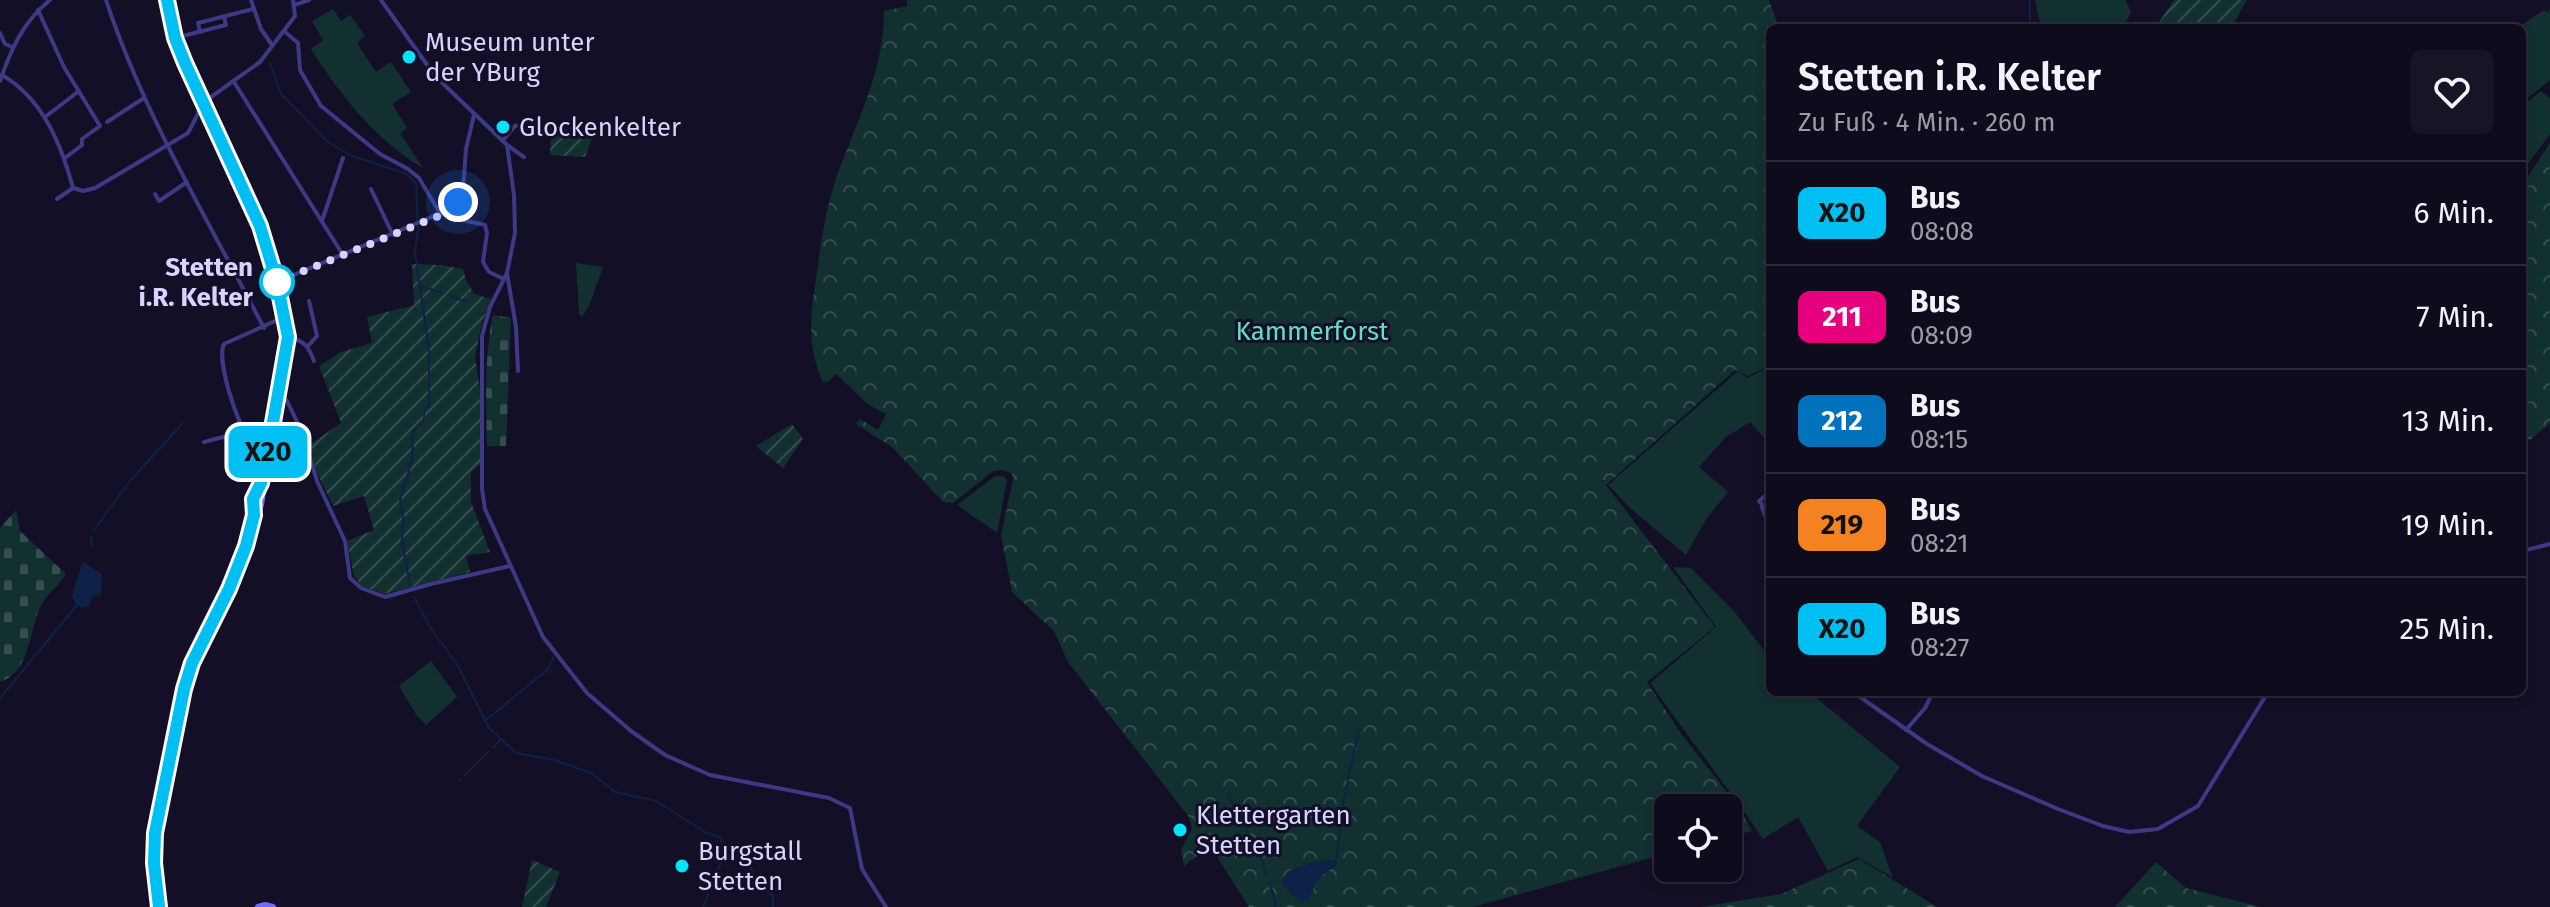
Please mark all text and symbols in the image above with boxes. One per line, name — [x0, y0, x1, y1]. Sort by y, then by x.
place label: Museum unter der YBurg — [425, 27, 595, 88]
marker: Museum unter der YBurg — [400, 48, 418, 66]
button: heart — [2410, 50, 2494, 134]
text: Stetten i.R. Kelter — [1798, 54, 2101, 100]
text: Zu Fuß · 4 Min. · 260 m — [1798, 107, 2056, 138]
place label: Glockenkelter — [519, 112, 681, 143]
marker: Glockenkelter — [494, 118, 512, 136]
text: Bus — [1910, 180, 1960, 216]
your location — [438, 182, 478, 222]
text: 6 Min. — [2413, 195, 2494, 231]
text: X20 — [1818, 196, 1866, 229]
text: 08:08 — [1910, 216, 1974, 247]
place label: Stetten i.R. Kelter — [139, 252, 254, 313]
marker: Stetten i.R. Kelter — [260, 265, 294, 299]
text: Bus — [1910, 284, 1960, 320]
text: 7 Min. — [2416, 299, 2494, 335]
text: 211 — [1822, 300, 1862, 333]
park label: Kammerforst — [1236, 316, 1389, 347]
text: 08:09 — [1910, 320, 1973, 351]
text: Bus — [1910, 388, 1960, 424]
text: 13 Min. — [2402, 403, 2494, 439]
text: 212 — [1821, 404, 1863, 437]
text: 08:15 — [1910, 424, 1968, 455]
line badge: X20 — [222, 426, 314, 478]
text: X20 — [244, 435, 292, 468]
text: Bus — [1910, 492, 1960, 528]
text: 19 Min. — [2401, 507, 2494, 543]
text: 219 — [1821, 508, 1863, 541]
text: 08:21 — [1910, 528, 1969, 559]
text: Bus — [1910, 596, 1960, 632]
text: 25 Min. — [2400, 611, 2494, 647]
text: X20 — [1818, 612, 1866, 645]
text: 08:27 — [1910, 632, 1969, 663]
map controls — [1654, 794, 1742, 882]
button: locate — [1654, 794, 1742, 882]
place label: Klettergarten Stetten — [1196, 800, 1351, 861]
marker: Klettergarten Stetten — [1171, 821, 1189, 839]
place label: Burgstall Stetten — [698, 836, 803, 897]
marker: Burgstall Stetten — [673, 857, 691, 875]

